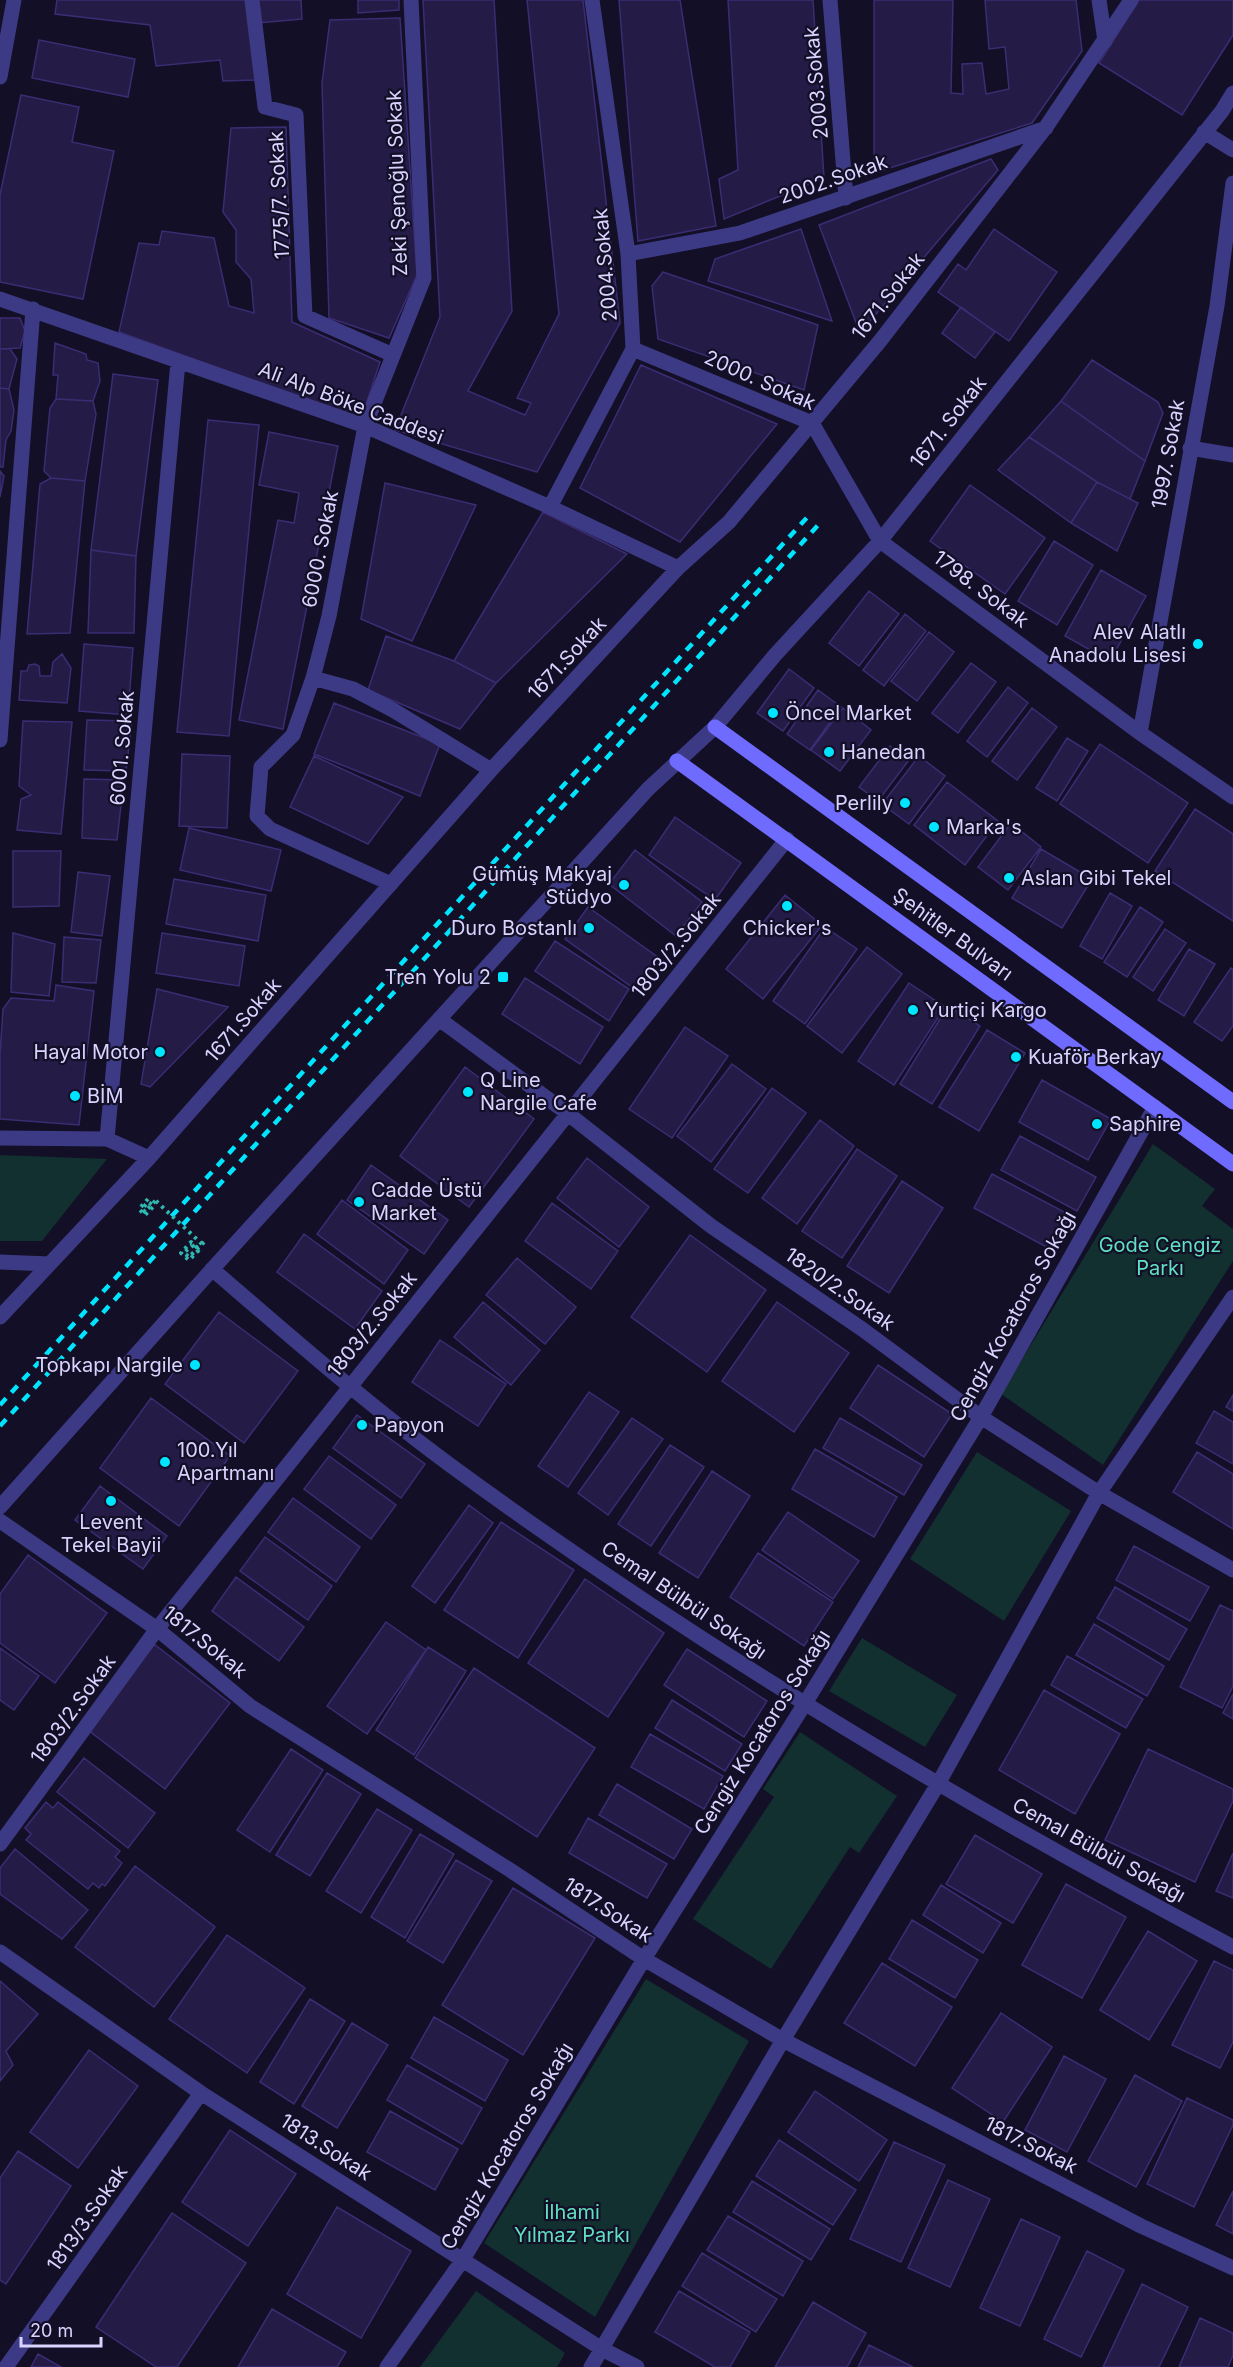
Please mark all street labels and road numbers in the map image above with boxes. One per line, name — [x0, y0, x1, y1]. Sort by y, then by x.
street label: 2003.Sokak — [799, 26, 833, 140]
street label: Zeki Şenoğlu Sokak — [382, 89, 412, 277]
street label: 1775/7. Sokak — [264, 130, 294, 260]
street label: 2002.Sokak — [775, 149, 891, 209]
street label: 2004.Sokak — [588, 207, 622, 323]
street label: 1671.Sokak — [847, 248, 929, 344]
street label: 2000. Sokak — [701, 345, 819, 415]
street label: Ali Alp Böke Caddesi — [255, 357, 447, 449]
street label: 1671. Sokak — [905, 371, 991, 472]
street label: 1997. Sokak — [1147, 397, 1189, 511]
street label: 6000. Sokak — [297, 488, 343, 610]
street label: 1798. Sokak — [929, 545, 1033, 633]
street label: 1671.Sokak — [523, 612, 611, 704]
street label: 6001. Sokak — [105, 690, 139, 806]
street label: Şehitler Bulvarı — [888, 882, 1018, 986]
street label: 1803/2.Sokak — [626, 887, 726, 1003]
street label: 1671.Sokak — [200, 973, 286, 1067]
street label: Cengiz Kocatoros Sokağı — [945, 1206, 1081, 1426]
street label: 1820/2.Sokak — [780, 1242, 900, 1336]
street label: 1803/2.Sokak — [322, 1266, 422, 1382]
street label: Cemal Bülbül Sokağı — [597, 1536, 771, 1664]
street label: 1817.Sokak — [158, 1601, 252, 1683]
street label: Cengiz Kocatoros Sokağı — [689, 1625, 835, 1839]
street label: 1803/2.Sokak — [25, 1650, 121, 1768]
street label: Cemal Bülbül Sokağı — [1008, 1792, 1190, 1908]
street label: 1817.Sokak — [559, 1872, 657, 1948]
street label: Cengiz Kocatoros Sokağı — [436, 2038, 578, 2254]
street label: 1813.Sokak — [276, 2109, 376, 2185]
street label: 1817.Sokak — [980, 2111, 1082, 2179]
street label: 1813/3.Sokak — [42, 2160, 132, 2276]

